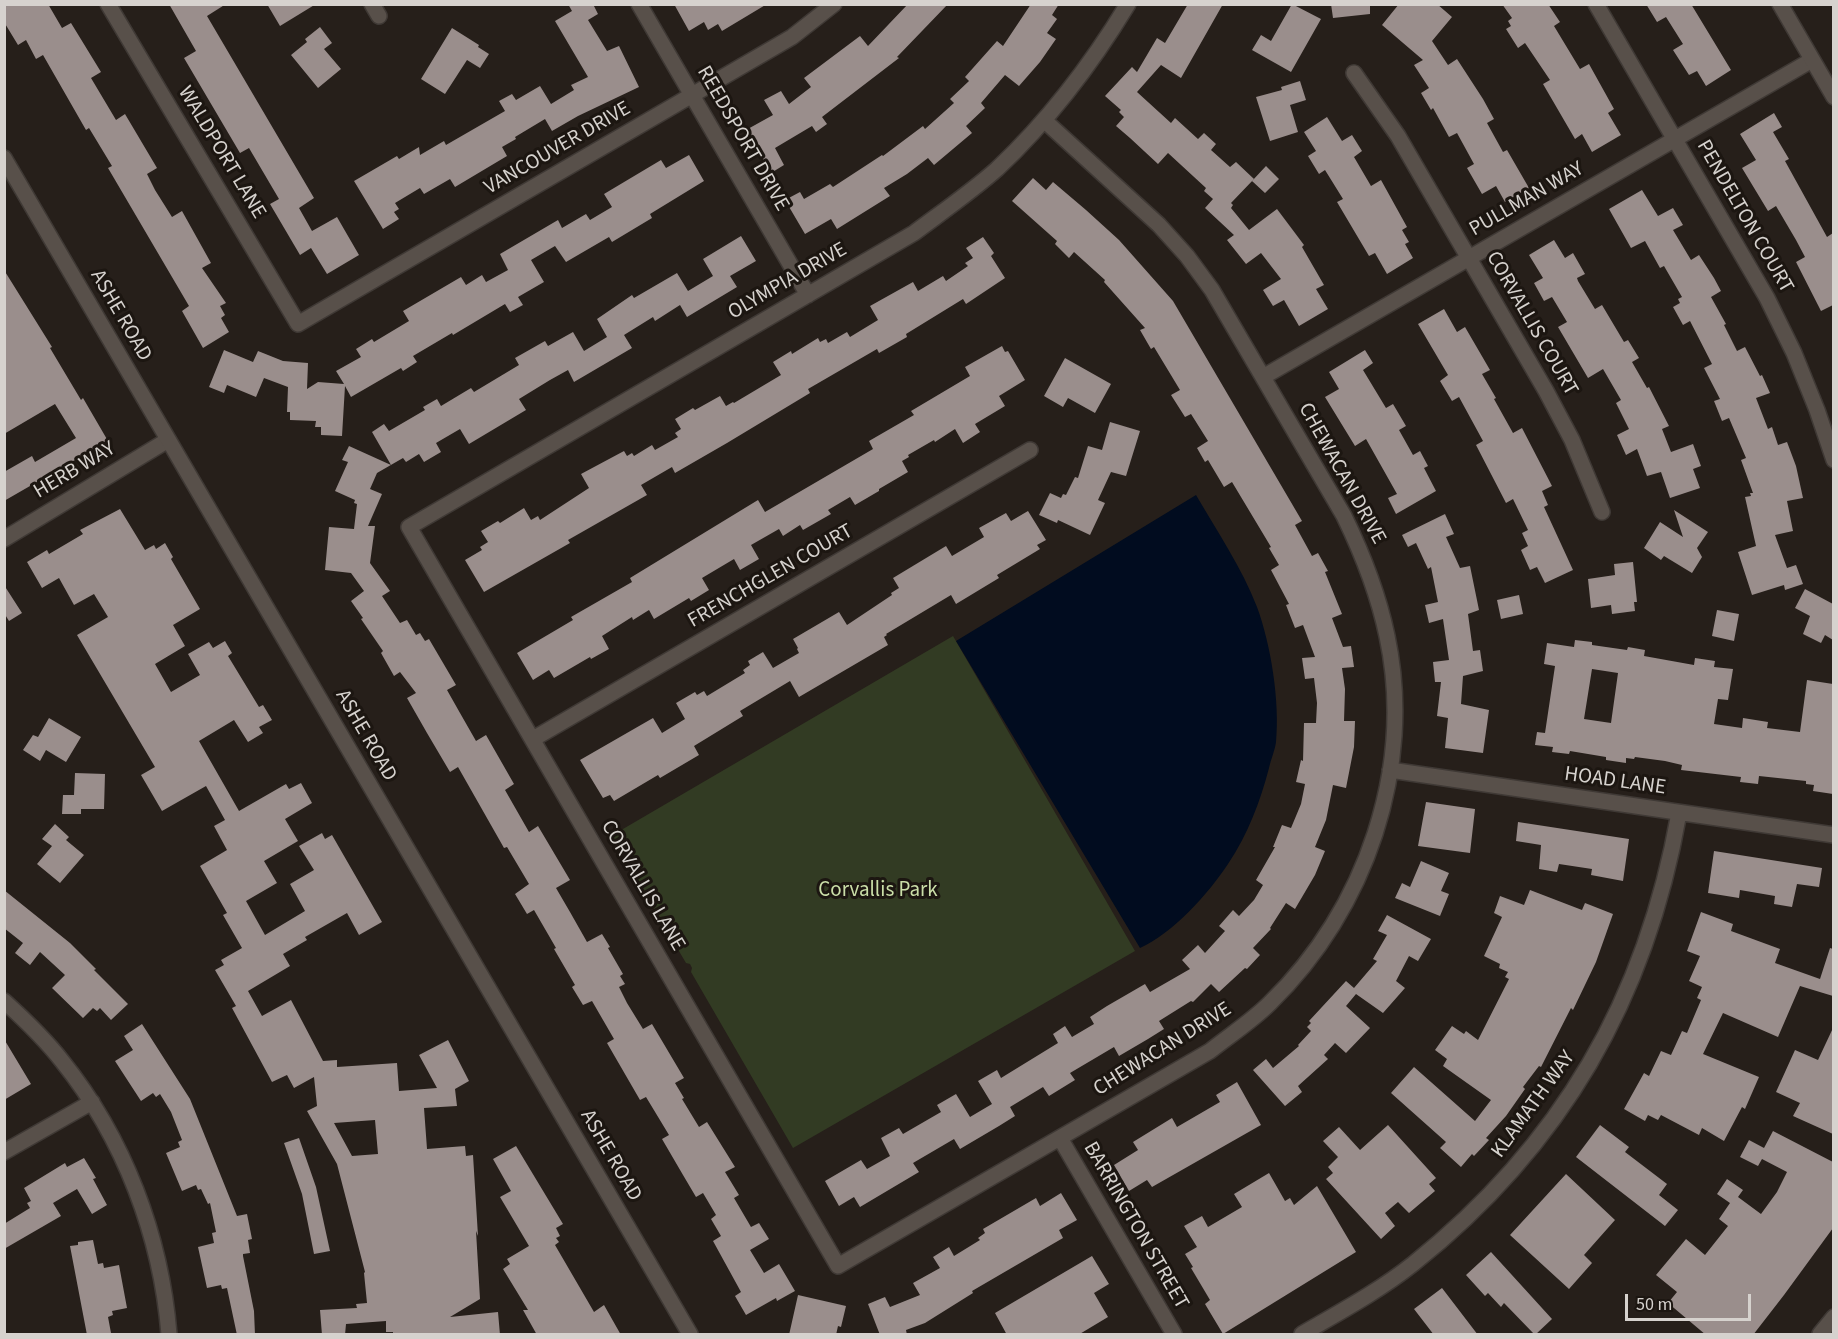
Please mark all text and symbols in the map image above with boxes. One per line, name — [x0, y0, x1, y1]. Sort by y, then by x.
street label: REEDSPORT DRIVE — [690, 62, 794, 216]
street label: WALDPORT LANE — [171, 82, 271, 224]
street label: VANCOUVER DRIVE — [480, 97, 636, 201]
street label: PENDELTON COURT — [1690, 136, 1798, 298]
street label: PULLMAN WAY — [1465, 157, 1589, 243]
street label: OLYMPIA DRIVE — [724, 238, 852, 326]
street label: CORVALLIS COURT — [1479, 247, 1583, 401]
street label: ASHE ROAD — [84, 266, 156, 366]
street label: CHEWACAN DRIVE — [1292, 399, 1390, 549]
street label: HERB WAY — [30, 437, 120, 505]
street label: FRENCHGLEN COURT — [684, 519, 858, 635]
street label: ASHE ROAD — [329, 686, 401, 786]
street label: HOAD LANE — [1563, 762, 1667, 802]
street label: CORVALLIS LANE — [594, 816, 690, 956]
park label: Corvallis Park — [818, 878, 938, 904]
street label: CHEWACAN DRIVE — [1089, 997, 1237, 1103]
street label: KLAMATH WAY — [1487, 1047, 1581, 1163]
street label: ASHE ROAD — [574, 1106, 646, 1206]
street label: BARRINGTON STREET — [1077, 1138, 1193, 1314]
scale bar — [1628, 1282, 1754, 1320]
text: 50 m — [1636, 1292, 1672, 1317]

